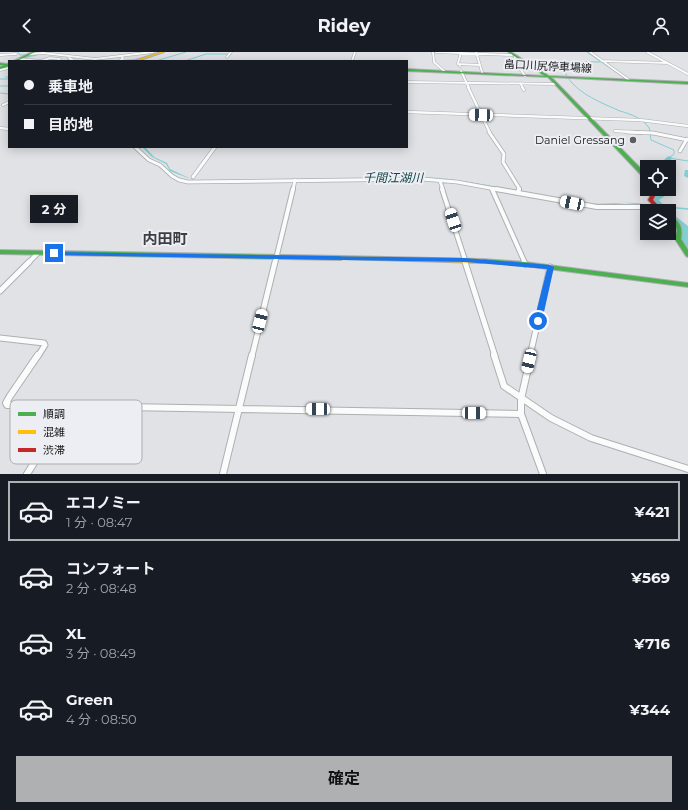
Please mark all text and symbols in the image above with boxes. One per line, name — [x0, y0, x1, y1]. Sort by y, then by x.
icon: back — [16, 15, 38, 37]
text: Ridey — [317, 15, 371, 37]
icon: person — [650, 15, 672, 37]
street label: 畠口川尻停車場線 — [504, 57, 592, 75]
text: 乗車地 — [48, 77, 93, 96]
car — [469, 109, 493, 121]
text: 目的地 — [48, 115, 93, 134]
place label: Daniel Gressang — [535, 133, 625, 147]
marker: Daniel Gressang — [628, 135, 638, 145]
map controls — [640, 160, 676, 240]
button: locate — [640, 160, 676, 196]
water label: 千間江湖川 — [363, 170, 425, 185]
callout: 2 分 — [30, 195, 78, 223]
car — [559, 195, 585, 211]
text: 2 分 — [42, 201, 66, 217]
button: layers — [640, 204, 676, 240]
car — [444, 207, 462, 233]
district label: 内田町 — [142, 229, 188, 248]
route end — [45, 244, 63, 262]
car — [251, 308, 269, 334]
route start — [529, 312, 547, 330]
car — [520, 348, 538, 374]
legend — [10, 400, 142, 464]
car — [306, 403, 330, 415]
text: 順調 — [43, 407, 65, 421]
car — [462, 407, 486, 419]
text: 混雑 — [43, 425, 65, 439]
text: 渋滞 — [43, 443, 65, 457]
icon: car — [18, 493, 54, 529]
text: エコノミー — [66, 493, 141, 512]
text: ¥421 — [634, 502, 670, 521]
text: 1 分 · 08:47 — [66, 514, 132, 530]
icon: car — [18, 559, 54, 595]
text: コンフォート — [66, 559, 156, 578]
text: ¥569 — [631, 568, 670, 587]
text: 2 分 · 08:48 — [66, 580, 137, 596]
text: XL — [66, 624, 85, 643]
icon: car — [18, 625, 54, 661]
text: ¥716 — [634, 634, 670, 653]
text: 3 分 · 08:49 — [66, 645, 136, 661]
text: Green — [66, 690, 113, 709]
icon: car — [18, 691, 54, 727]
text: ¥344 — [629, 700, 670, 719]
text: 4 分 · 08:50 — [66, 711, 137, 727]
button: 確定 — [16, 756, 672, 802]

